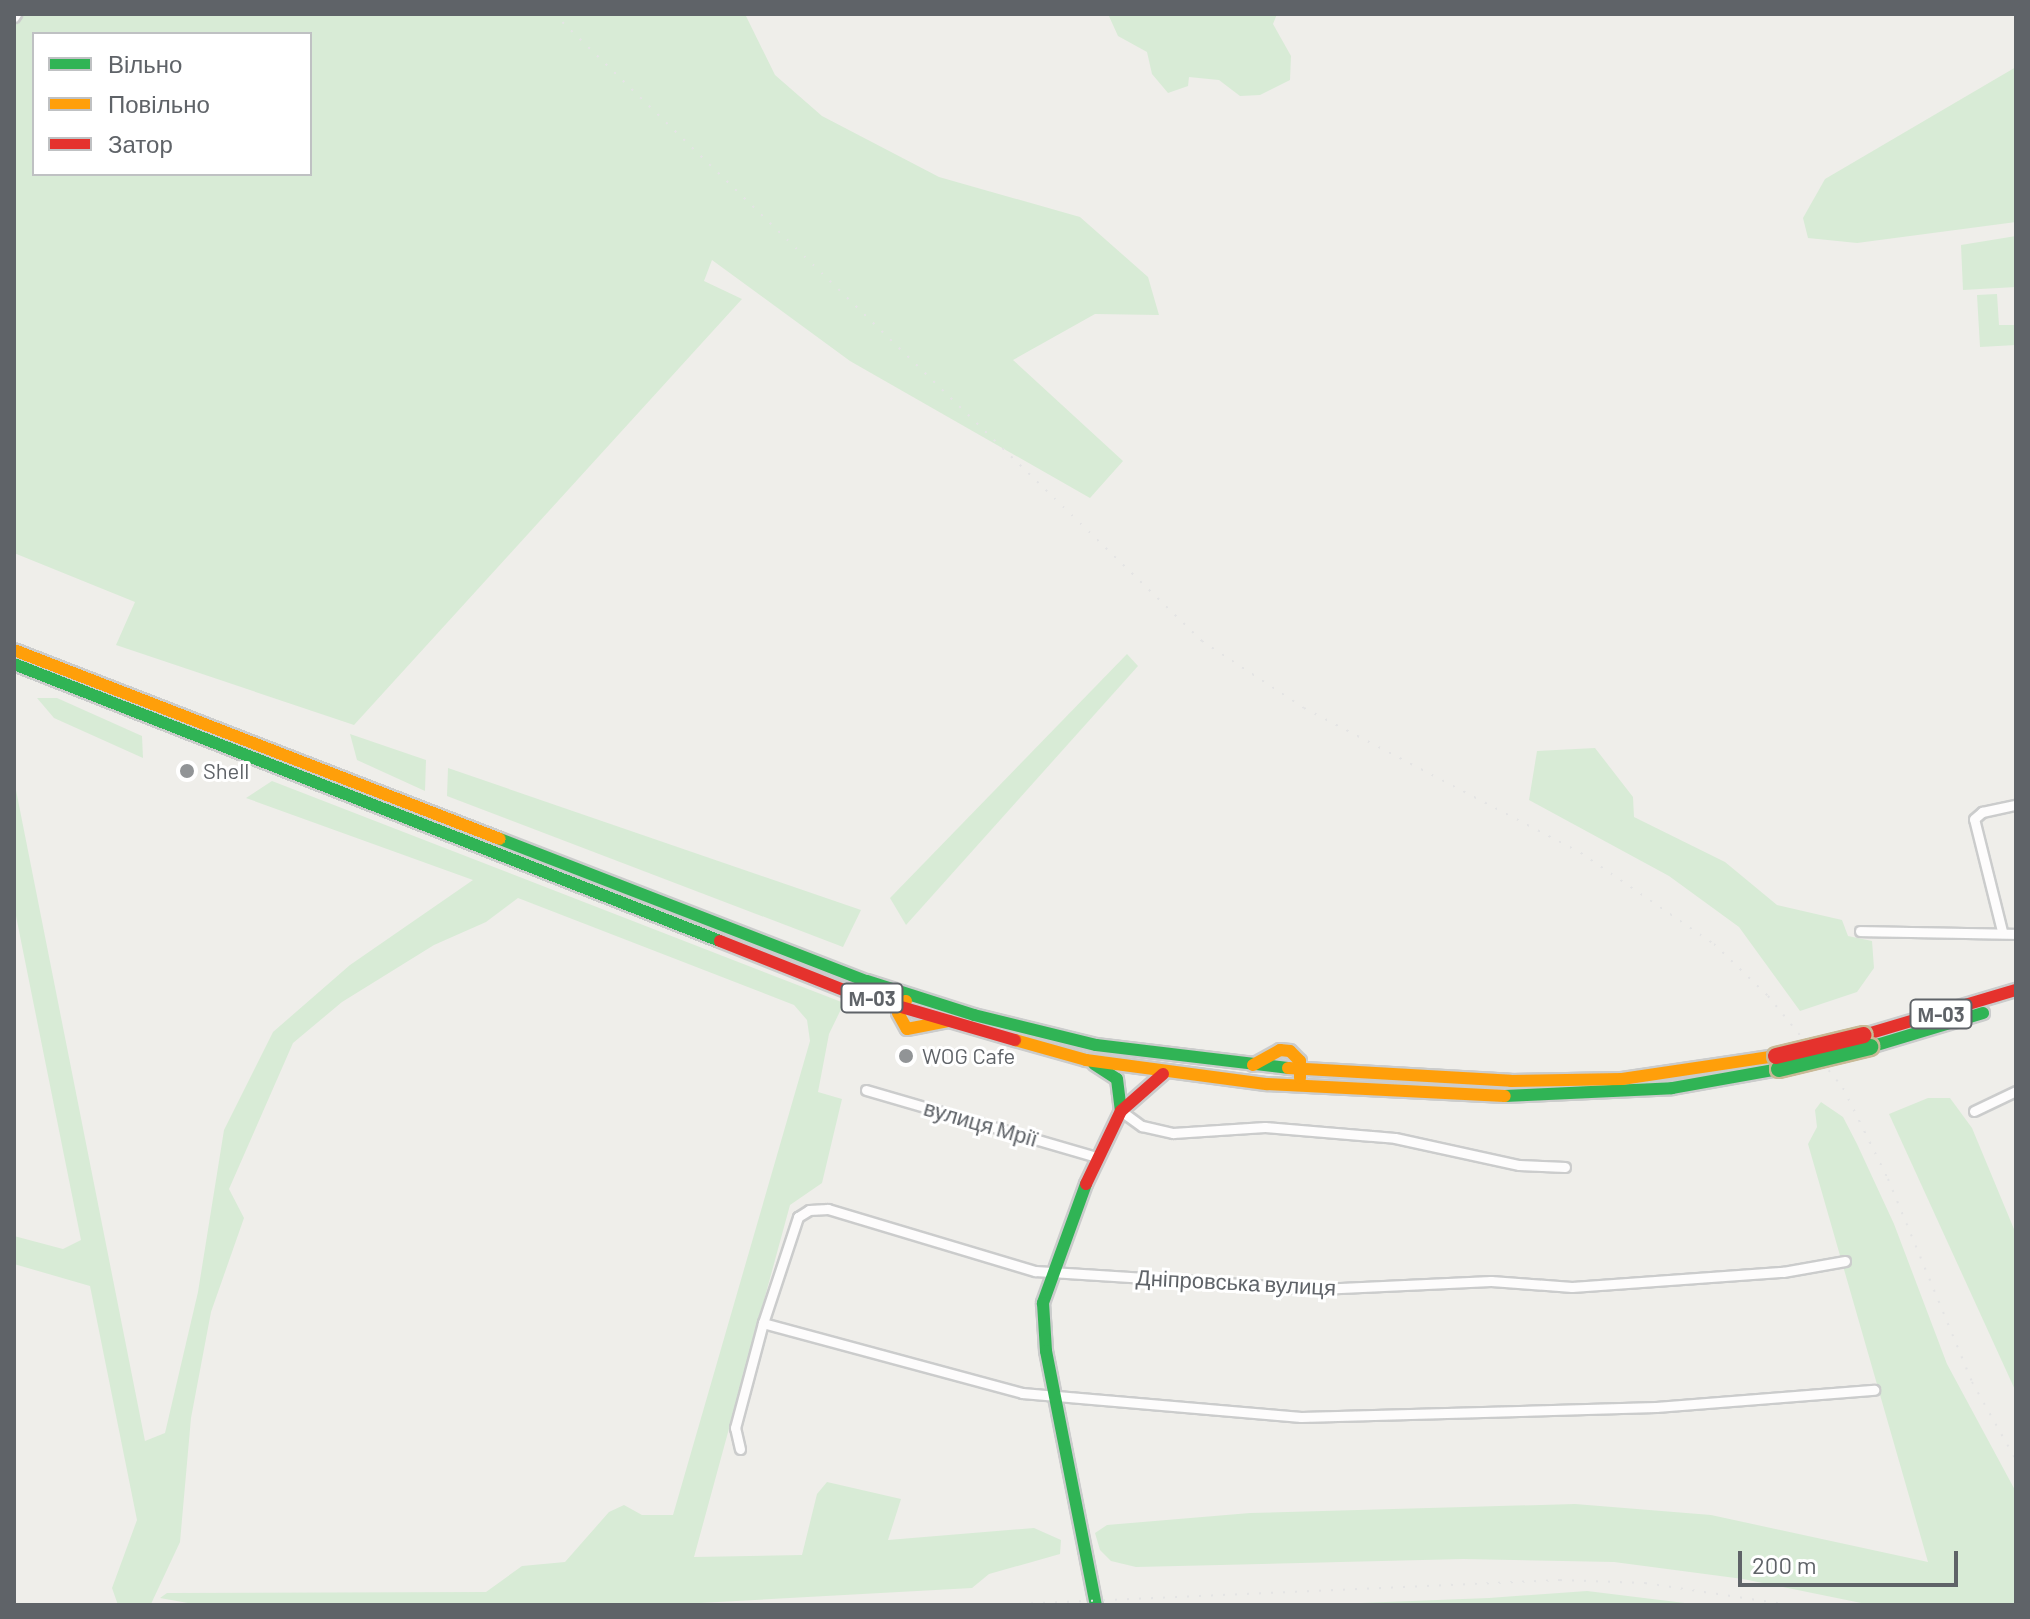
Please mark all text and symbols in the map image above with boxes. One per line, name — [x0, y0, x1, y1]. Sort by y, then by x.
legend — [32, 32, 312, 176]
text: Вільно — [108, 49, 182, 78]
text: Повільно — [108, 89, 210, 118]
text: Затор — [108, 129, 173, 158]
place label: Shell — [203, 758, 249, 784]
marker: Shell — [178, 762, 196, 780]
road number: М-03 — [840, 982, 904, 1014]
road number: М-03 — [1909, 998, 1973, 1030]
place label: WOG Cafe — [922, 1043, 1015, 1069]
marker: WOG Cafe — [897, 1047, 915, 1065]
street label: вулиця Мрії — [921, 1094, 1041, 1152]
street label: Дніпровська вулиця — [1135, 1264, 1337, 1300]
scale bar — [1742, 1535, 1962, 1585]
text: 200 m — [1752, 1550, 1817, 1579]

